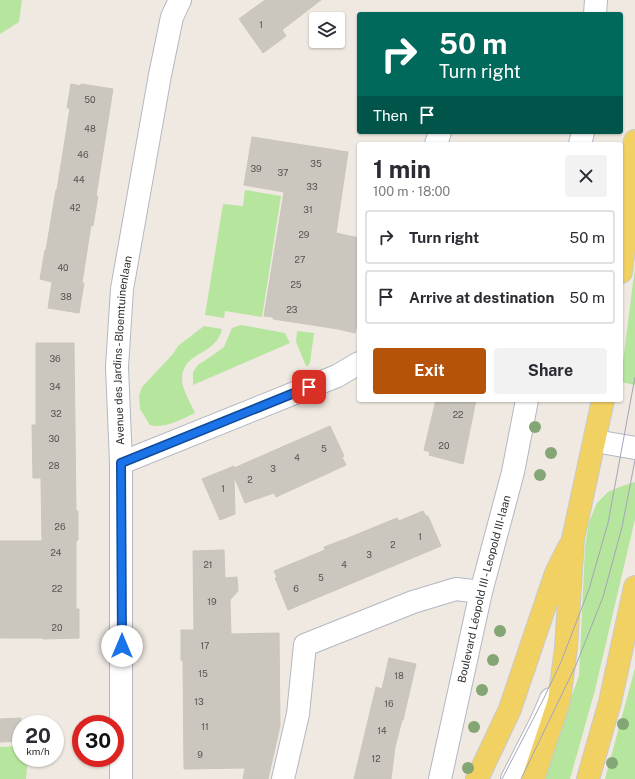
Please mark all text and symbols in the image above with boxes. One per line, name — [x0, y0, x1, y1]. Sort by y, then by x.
map controls — [309, 12, 345, 48]
button: layers — [309, 12, 345, 48]
house number: 1 — [259, 19, 263, 30]
text: 50 m — [439, 27, 507, 60]
icon: right — [373, 28, 425, 80]
text: Turn right — [439, 61, 521, 82]
house number: 50 — [84, 94, 96, 105]
icon: arrive — [416, 104, 438, 126]
text: Then — [373, 107, 408, 124]
house number: 48 — [84, 123, 96, 134]
house number: 46 — [77, 149, 89, 160]
text: 1 min — [373, 155, 431, 183]
button: close — [565, 155, 607, 197]
house number: 35 — [310, 158, 322, 169]
house number: 39 — [250, 163, 262, 174]
house number: 37 — [278, 167, 288, 178]
house number: 44 — [73, 174, 85, 185]
house number: 33 — [306, 181, 318, 192]
text: 100 m · 18:00 — [373, 184, 450, 199]
house number: 42 — [69, 202, 81, 213]
house number: 31 — [303, 204, 313, 215]
icon: right — [375, 226, 397, 248]
house number: 29 — [299, 229, 310, 240]
text: Turn right — [409, 229, 479, 246]
text: 50 m — [570, 229, 605, 246]
house number: 27 — [295, 254, 305, 265]
street label: Avenue des Jardins - Bloemtuinenlaan — [111, 255, 134, 445]
house number: 40 — [57, 262, 69, 273]
house number: 25 — [290, 279, 302, 290]
icon: arrive — [375, 286, 397, 308]
text: Arrive at destination — [409, 289, 554, 306]
text: 50 m — [570, 289, 605, 306]
house number: 38 — [60, 291, 72, 302]
house number: 23 — [286, 304, 298, 315]
button: Exit — [373, 348, 486, 394]
button: Share — [494, 348, 607, 394]
house number: 36 — [49, 353, 61, 364]
pin — [292, 370, 326, 404]
icon: arrive — [298, 376, 320, 398]
house number: 34 — [49, 381, 61, 392]
house number: 32 — [50, 408, 62, 419]
house number: 22 — [453, 409, 463, 420]
house number: 30 — [48, 433, 60, 444]
house number: 20 — [439, 440, 450, 451]
house number: 5 — [321, 443, 327, 454]
house number: 4 — [294, 452, 300, 463]
house number: 28 — [48, 460, 60, 471]
house number: 3 — [270, 463, 276, 474]
house number: 2 — [247, 474, 253, 485]
house number: 1 — [221, 483, 225, 494]
street label: Boulevard Léopold III - Leopold III-laan — [455, 494, 513, 684]
house number: 26 — [55, 521, 66, 532]
house number: 1 — [418, 531, 422, 542]
house number: 2 — [390, 539, 396, 550]
house number: 24 — [50, 547, 62, 558]
house number: 3 — [366, 549, 372, 560]
house number: 21 — [203, 559, 213, 570]
house number: 4 — [341, 559, 347, 570]
house number: 5 — [318, 572, 324, 583]
house number: 22 — [52, 583, 62, 594]
house number: 6 — [293, 583, 299, 594]
house number: 19 — [207, 596, 217, 607]
house number: 20 — [52, 622, 63, 633]
position arrow — [101, 625, 143, 667]
house number: 17 — [200, 640, 210, 651]
house number: 15 — [198, 668, 208, 679]
house number: 18 — [394, 670, 404, 681]
house number: 13 — [194, 696, 204, 707]
house number: 16 — [384, 698, 394, 709]
speed limit sign: 30 — [72, 715, 124, 767]
house number: 11 — [201, 721, 209, 732]
text: 20 — [25, 724, 51, 748]
house number: 14 — [377, 725, 387, 736]
text: km/h — [26, 745, 50, 757]
house number: 9 — [197, 749, 203, 760]
house number: 12 — [371, 753, 381, 764]

